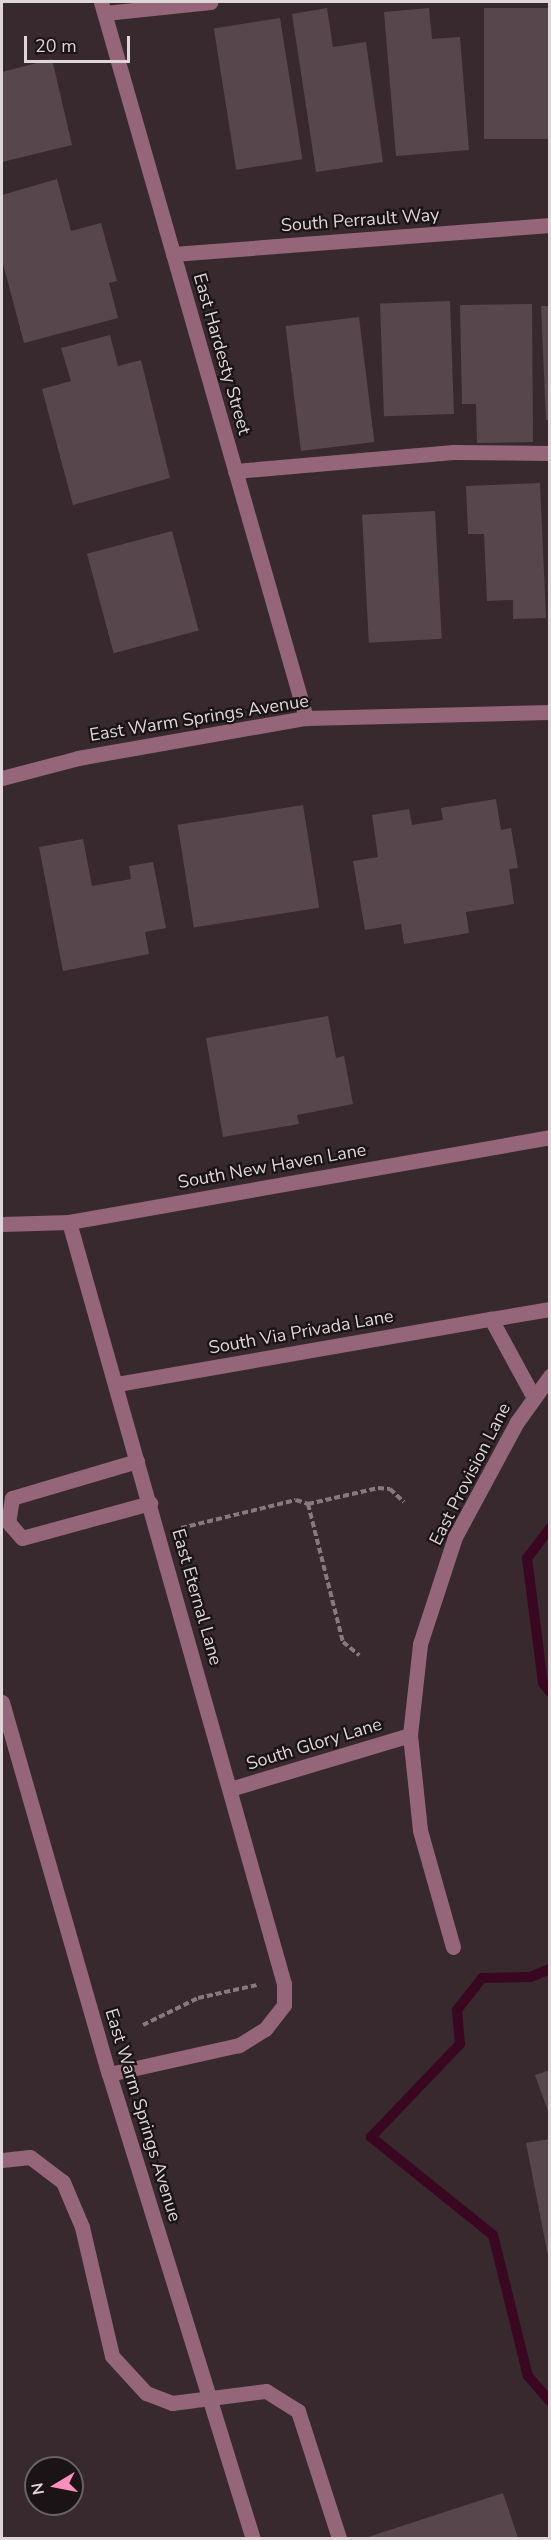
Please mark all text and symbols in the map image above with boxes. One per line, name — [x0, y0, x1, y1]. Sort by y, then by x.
scale bar — [27, 24, 134, 62]
text: 20 m — [35, 34, 77, 58]
street label: South Perrault Way — [280, 204, 440, 236]
street label: East Hardesty Street — [189, 271, 255, 437]
street label: East Warm Springs Avenue — [88, 690, 310, 746]
street label: South New Haven Lane — [176, 1139, 368, 1193]
street label: South Via Privada Lane — [207, 1305, 395, 1359]
street label: East Provision Lane — [425, 1399, 515, 1549]
street label: East Eternal Lane — [167, 1526, 227, 1668]
street label: South Glory Lane — [244, 1713, 384, 1775]
street label: East Warm Springs Avenue — [100, 2006, 186, 2224]
north arrow — [24, 2456, 84, 2516]
text: N — [26, 2481, 50, 2497]

